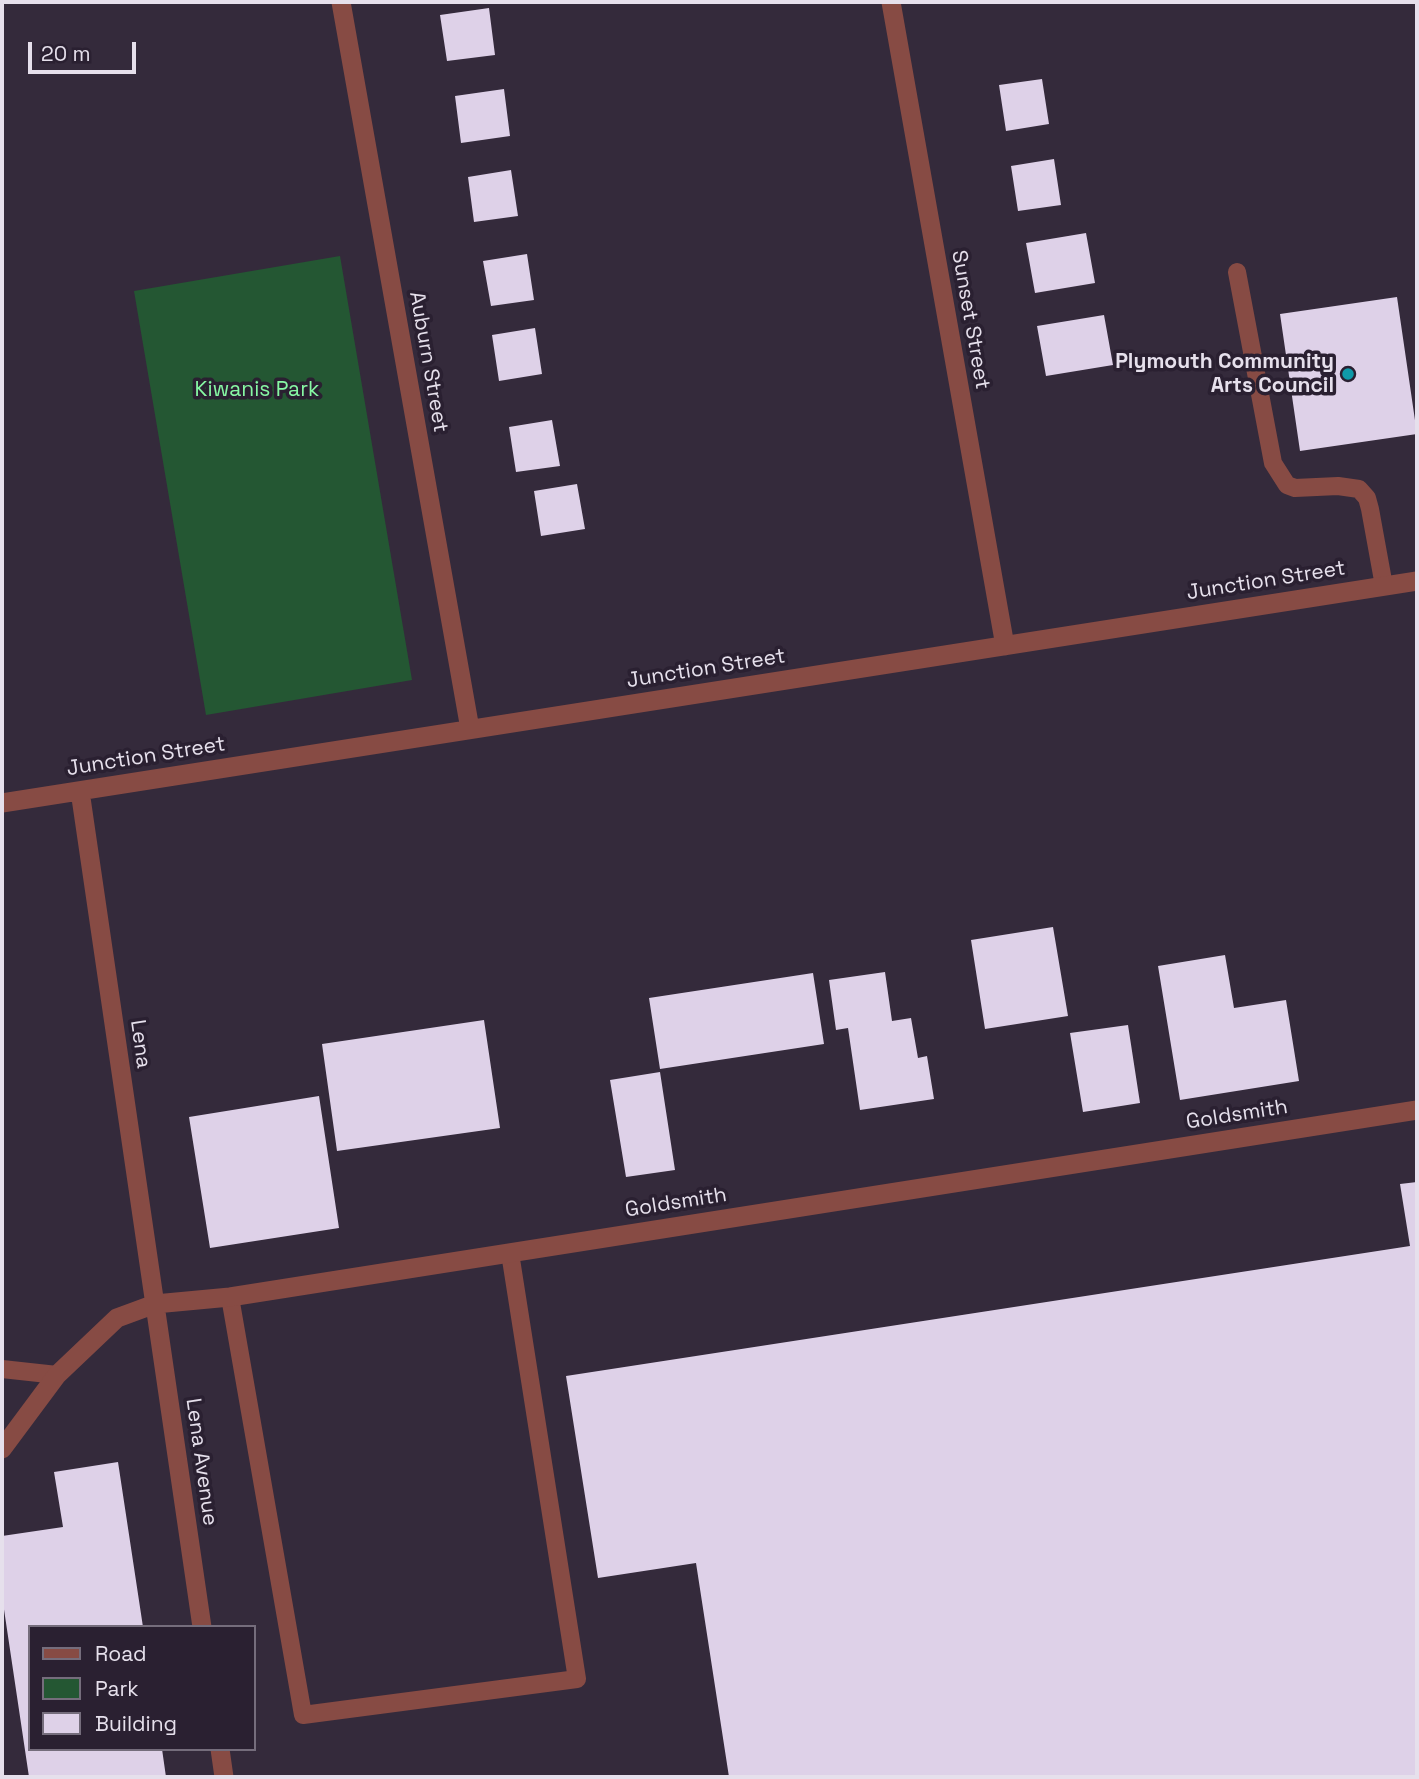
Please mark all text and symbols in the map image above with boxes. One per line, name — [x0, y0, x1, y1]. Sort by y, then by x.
scale bar — [32, 28, 140, 72]
text: 20 m — [41, 40, 91, 67]
street label: Sunset Street — [945, 248, 995, 392]
street label: Auburn Street — [403, 289, 453, 435]
place label: Plymouth Community Arts Council — [1115, 349, 1334, 399]
marker: Plymouth Community Arts Council — [1340, 366, 1356, 382]
park label: Kiwanis Park — [195, 377, 319, 403]
street label: Junction Street — [1185, 556, 1347, 606]
street label: Junction Street — [625, 644, 787, 694]
street label: Junction Street — [65, 732, 227, 782]
street label: Lena — [124, 1018, 156, 1070]
street label: Goldsmith — [1185, 1095, 1289, 1135]
street label: Goldsmith — [624, 1183, 728, 1223]
street label: Lena Avenue — [180, 1397, 222, 1527]
legend — [28, 1625, 256, 1751]
text: Road — [95, 1640, 147, 1667]
text: Park — [95, 1675, 139, 1702]
text: Building — [95, 1710, 177, 1737]

